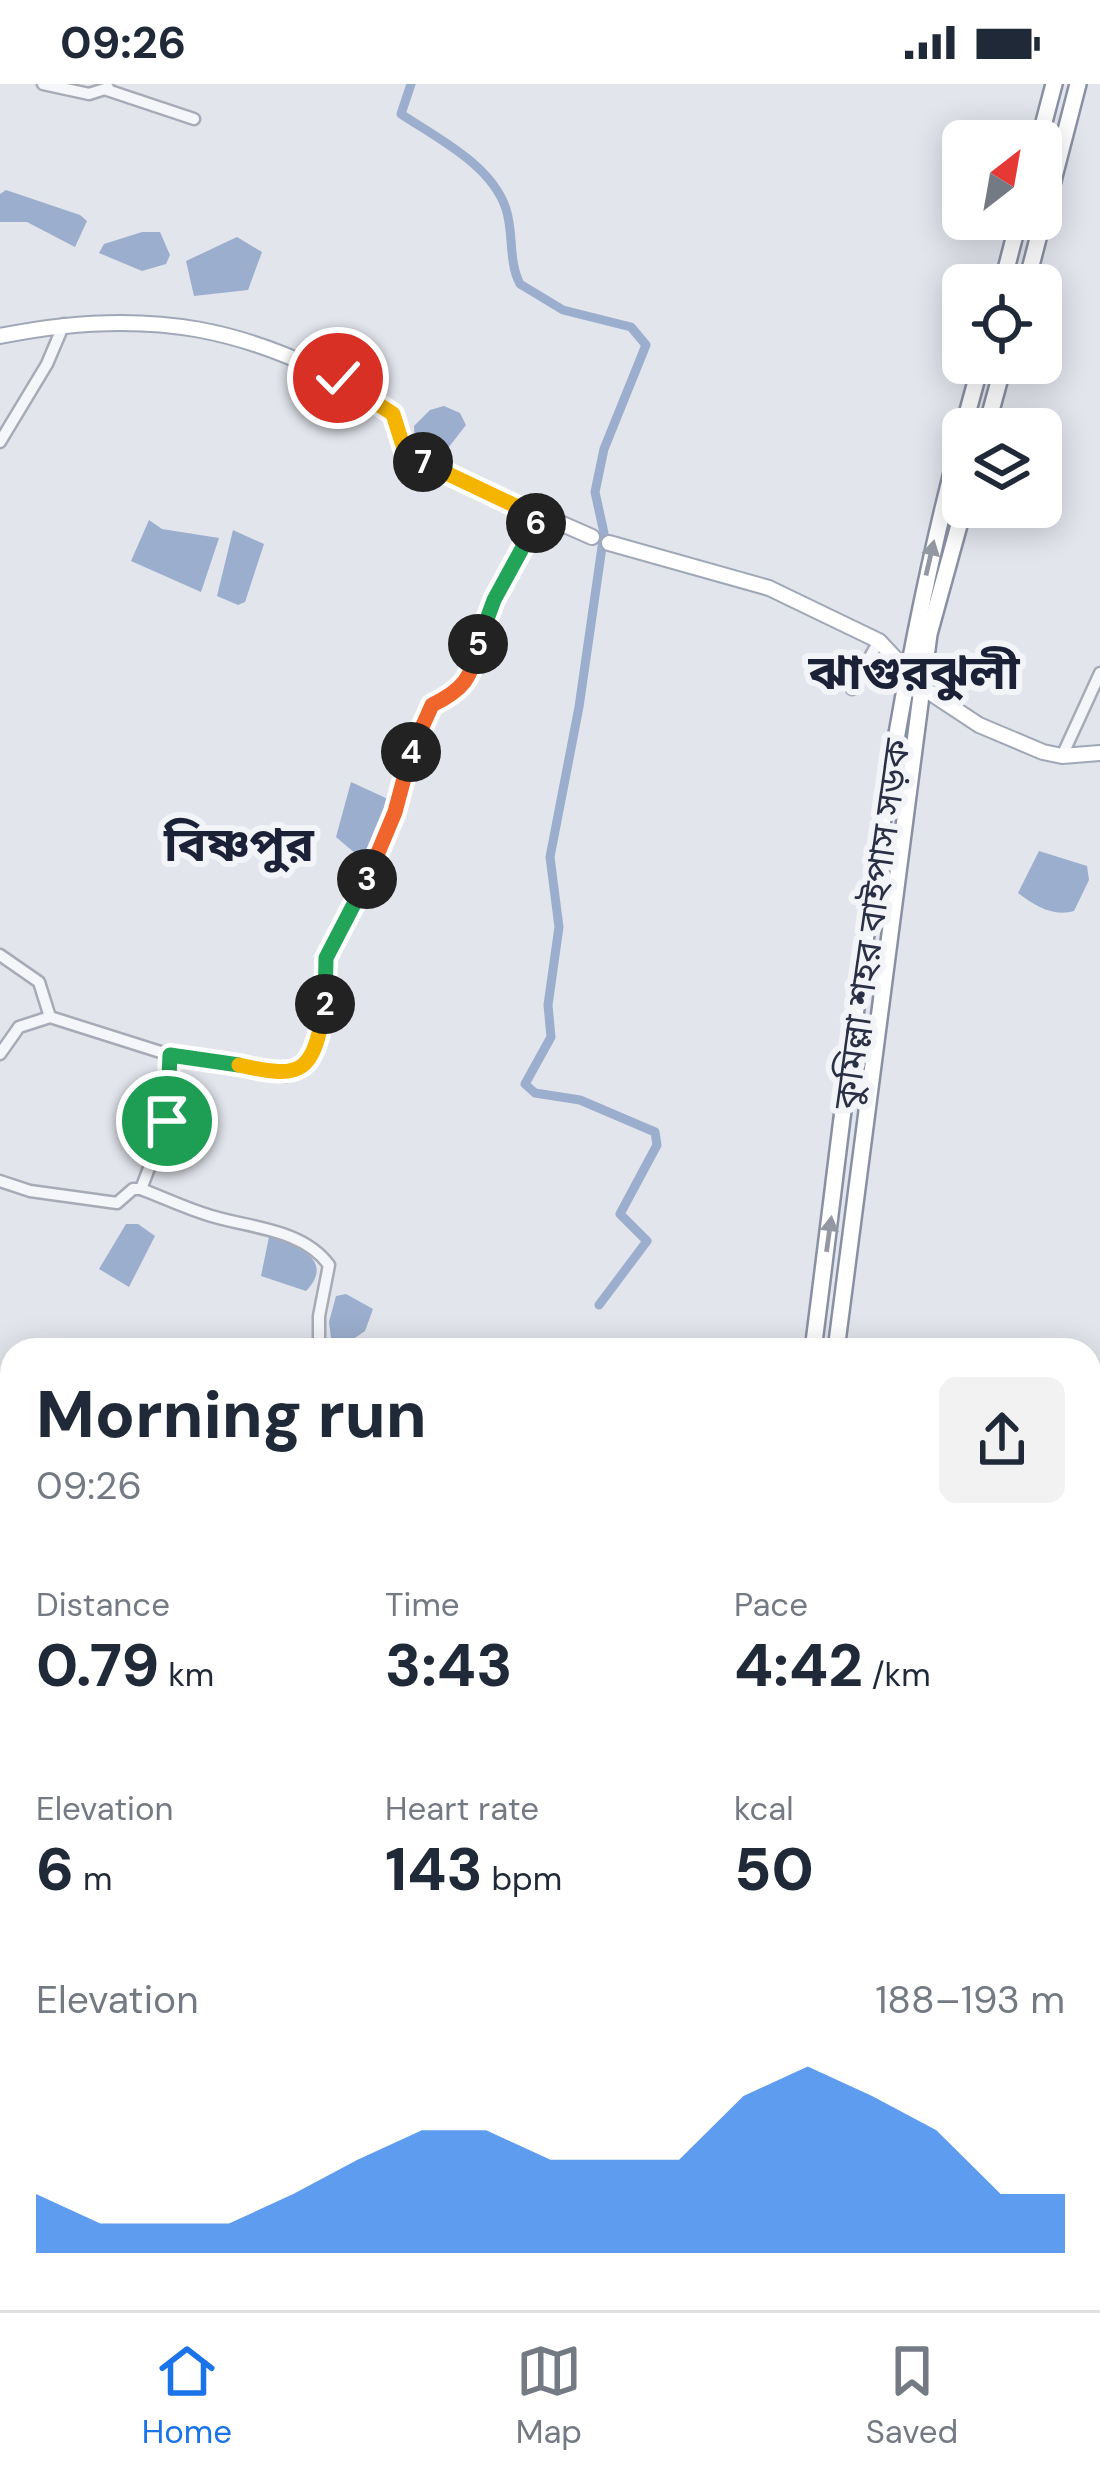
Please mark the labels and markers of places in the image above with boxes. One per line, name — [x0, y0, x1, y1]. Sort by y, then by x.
pin — [287, 327, 389, 429]
pin: 7 — [393, 432, 453, 492]
pin: 6 — [506, 493, 566, 553]
pin: 5 — [448, 614, 508, 674]
pin: 4 — [381, 722, 441, 782]
pin: 3 — [337, 849, 397, 909]
pin: 2 — [295, 974, 355, 1034]
pin — [116, 1070, 218, 1172]

